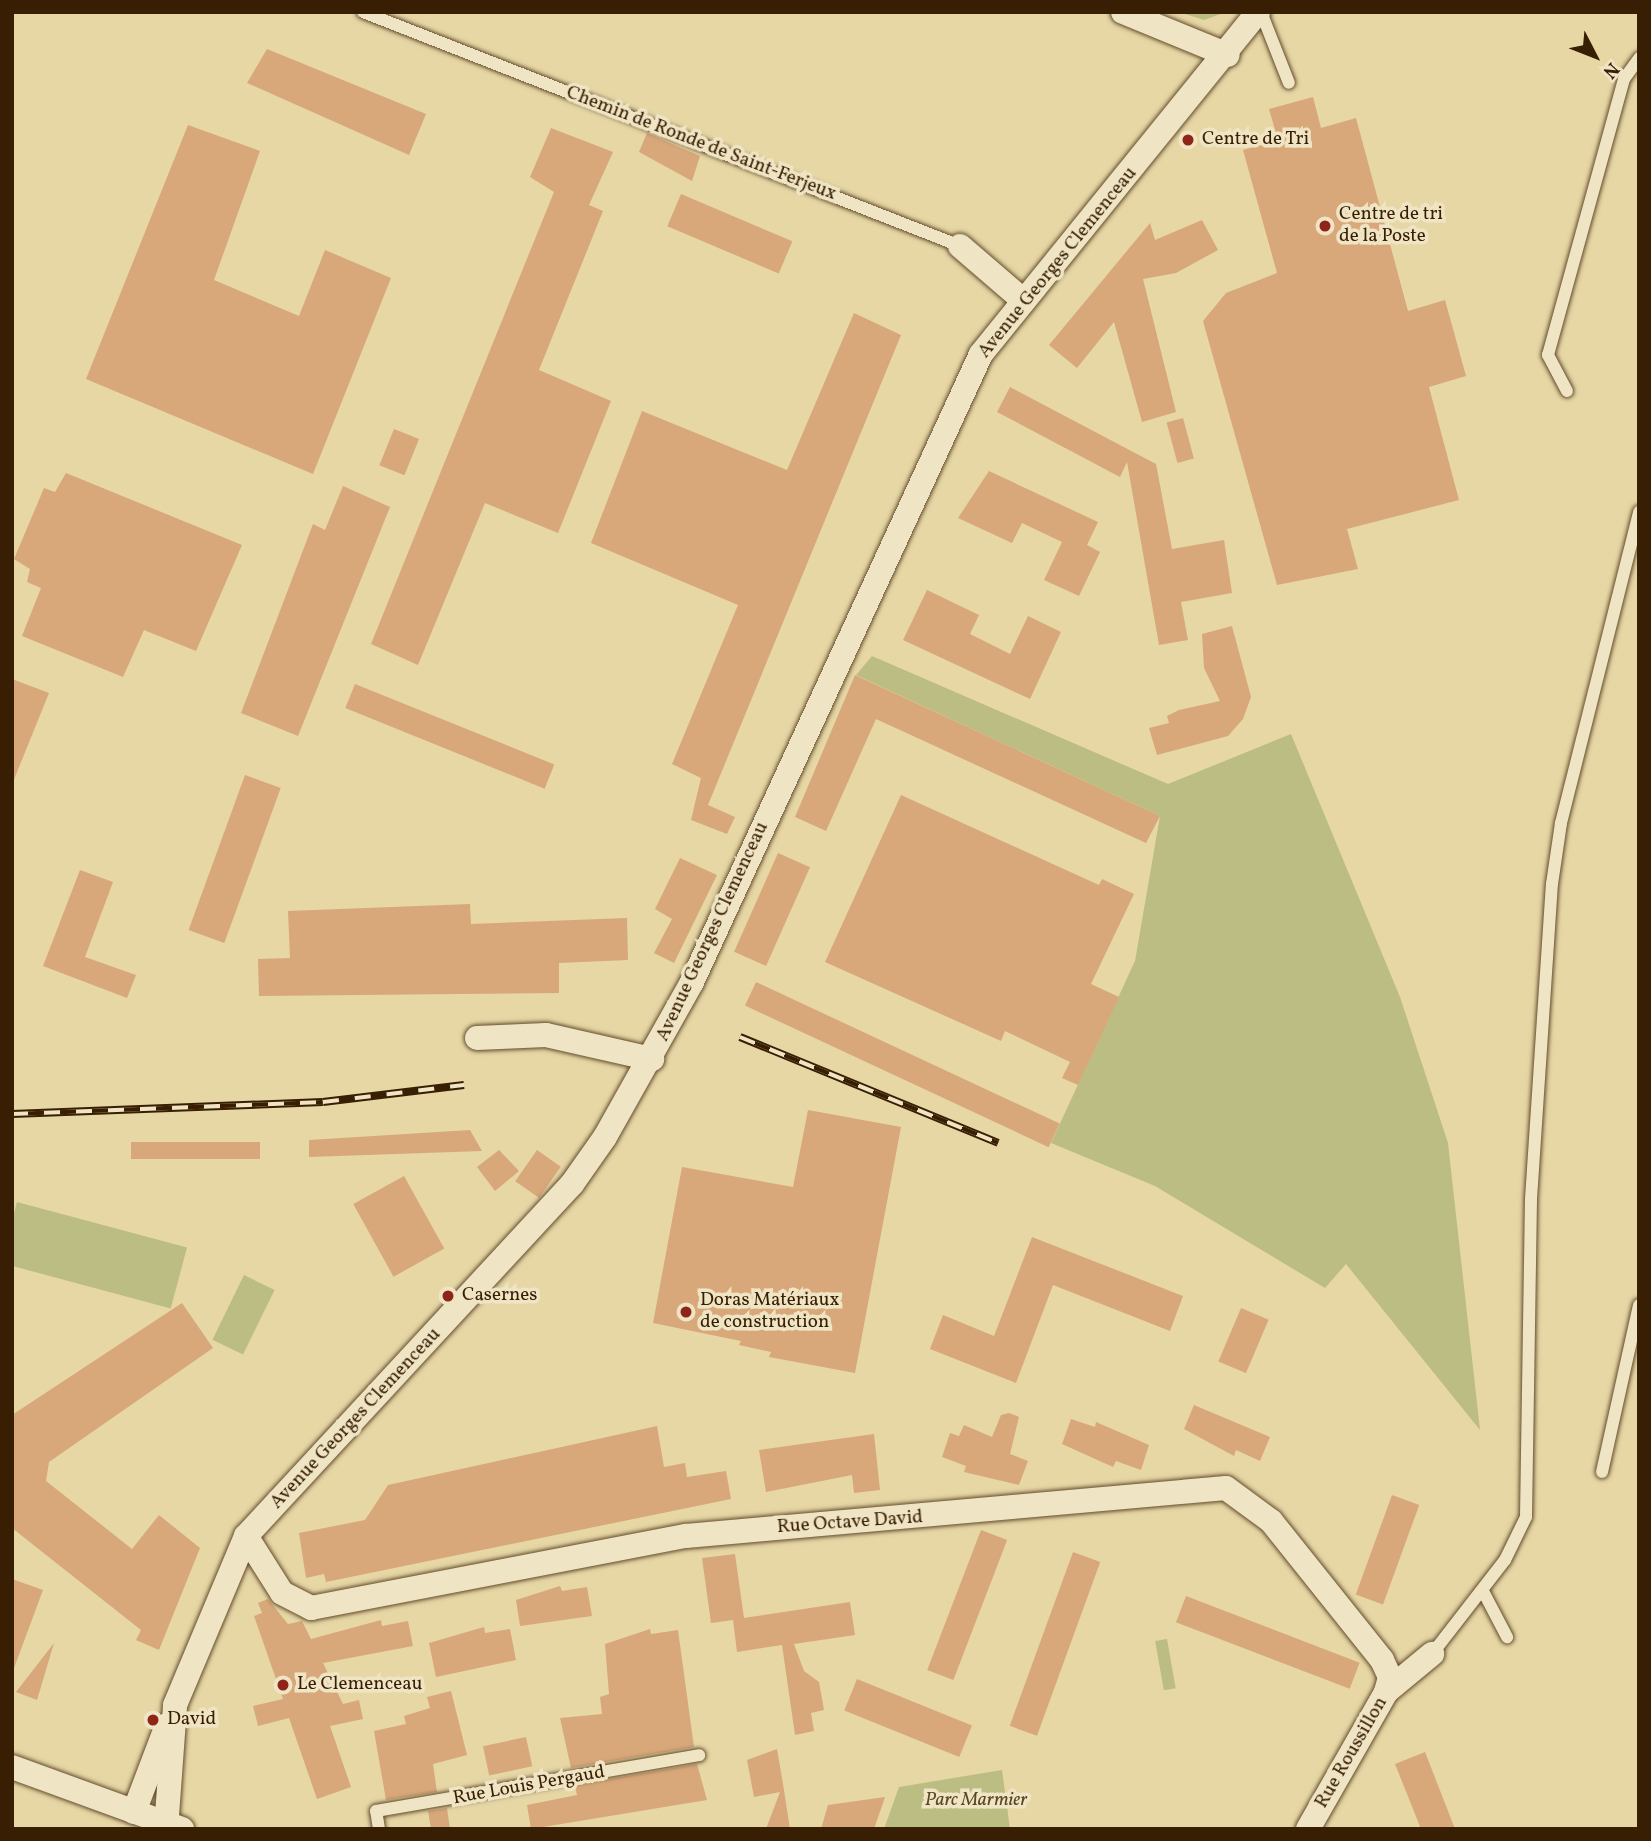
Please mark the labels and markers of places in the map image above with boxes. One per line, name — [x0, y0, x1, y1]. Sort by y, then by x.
place label: Centre de Tri — [1202, 129, 1310, 151]
marker: Centre de Tri — [1180, 132, 1196, 148]
place label: Centre de tri de la Poste — [1339, 204, 1443, 248]
marker: Centre de tri de la Poste — [1317, 218, 1333, 234]
place label: Casernes — [462, 1285, 537, 1307]
marker: Casernes — [440, 1288, 456, 1304]
place label: Doras Matériaux de construction — [700, 1290, 839, 1334]
marker: Doras Matériaux de construction — [678, 1304, 694, 1320]
place label: Le Clemenceau — [297, 1674, 422, 1696]
marker: Le Clemenceau — [275, 1677, 291, 1693]
place label: David — [167, 1709, 216, 1731]
marker: David — [145, 1712, 161, 1728]

